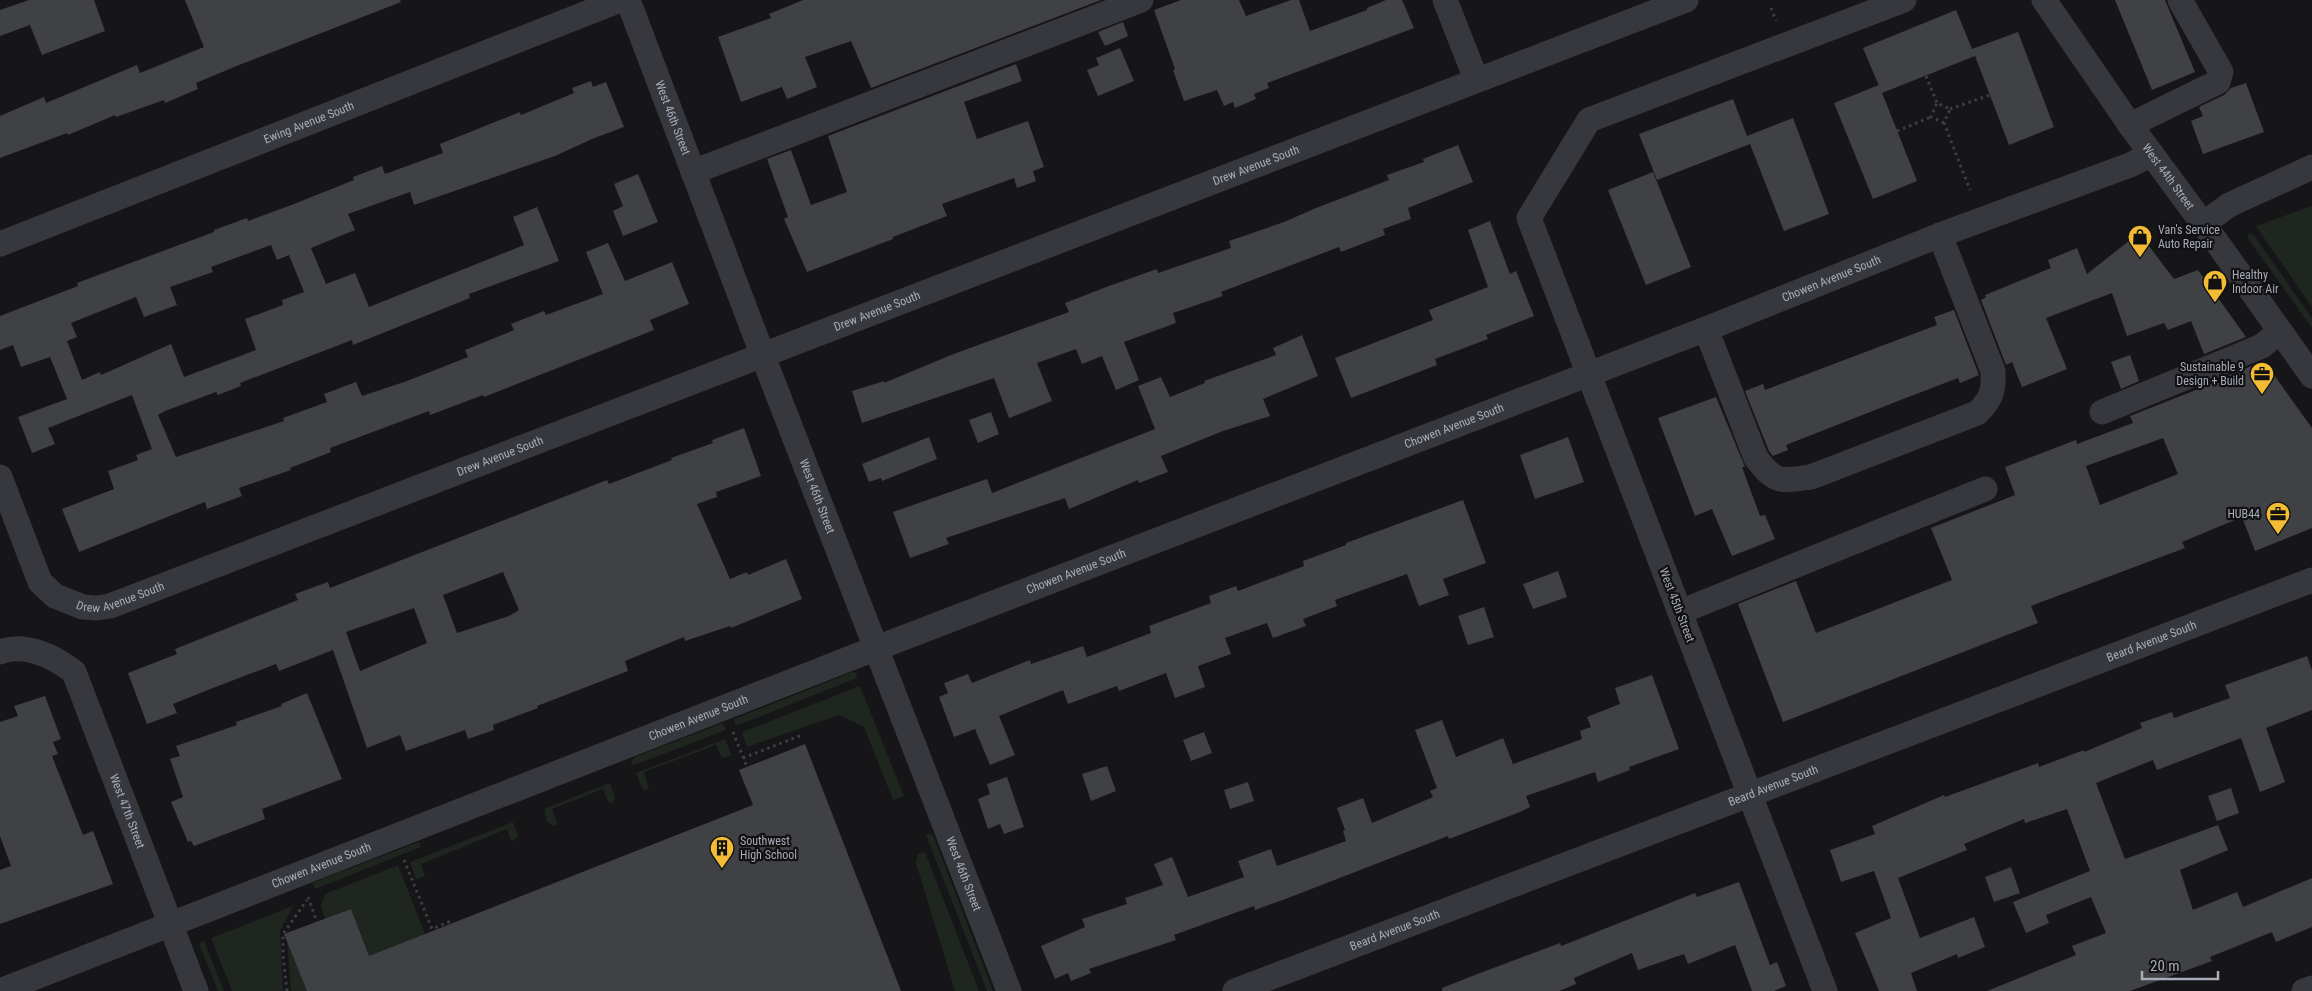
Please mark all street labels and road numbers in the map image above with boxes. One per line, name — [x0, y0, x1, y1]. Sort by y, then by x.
street label: West 46th Street — [652, 79, 693, 157]
street label: Ewing Avenue South — [262, 98, 356, 146]
street label: West 44th Street — [2139, 141, 2197, 213]
street label: Drew Avenue South — [1211, 142, 1301, 188]
street label: Chowen Avenue South — [1780, 252, 1883, 305]
street label: Drew Avenue South — [832, 288, 922, 334]
street label: Chowen Avenue South — [1402, 400, 1506, 451]
street label: Drew Avenue South — [455, 433, 545, 479]
street label: West 46th Street — [796, 457, 838, 536]
street label: Chowen Avenue South — [1024, 546, 1128, 597]
street label: West 45th Street — [1656, 566, 1698, 645]
street label: Drew Avenue South — [74, 579, 166, 615]
street label: Beard Avenue South — [2105, 618, 2199, 665]
street label: Chowen Avenue South — [647, 692, 750, 743]
street label: Beard Avenue South — [1726, 762, 1820, 809]
street label: West 47th Street — [107, 772, 148, 851]
street label: West 46th Street — [943, 835, 984, 913]
street label: Chowen Avenue South — [270, 839, 373, 891]
street label: Beard Avenue South — [1348, 906, 1442, 954]

